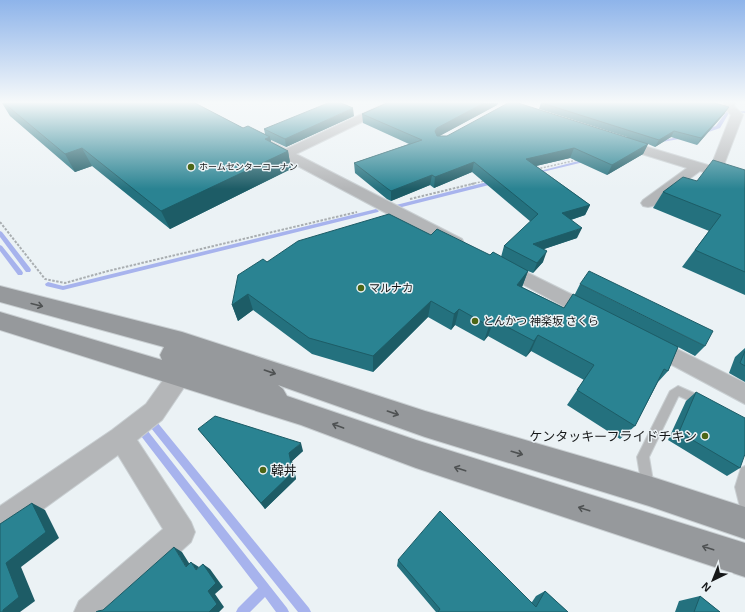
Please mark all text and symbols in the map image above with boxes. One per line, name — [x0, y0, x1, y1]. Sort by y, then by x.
marker: ホームセンターコーナン — [186, 162, 196, 172]
place label: ホームセンターコーナン — [199, 162, 298, 172]
place label: マルナカ — [369, 282, 413, 294]
marker: マルナカ — [356, 283, 366, 293]
one-way arrow — [31, 302, 44, 309]
place label: とんかつ 神楽坂 さくら — [483, 315, 599, 327]
marker: とんかつ 神楽坂 さくら — [470, 316, 480, 326]
one-way arrow — [264, 368, 276, 376]
one-way arrow — [387, 410, 399, 418]
one-way arrow — [332, 422, 344, 430]
place label: ケンタッキーフライドチキン — [530, 429, 697, 444]
marker: ケンタッキーフライドチキン — [700, 431, 710, 441]
one-way arrow — [510, 450, 523, 457]
place label: 韓丼 — [271, 463, 297, 478]
marker: 韓丼 — [258, 465, 268, 475]
one-way arrow — [454, 465, 467, 472]
one-way arrow — [578, 504, 590, 512]
one-way arrow — [702, 544, 714, 552]
north arrow — [693, 560, 733, 600]
text: N — [699, 580, 713, 594]

